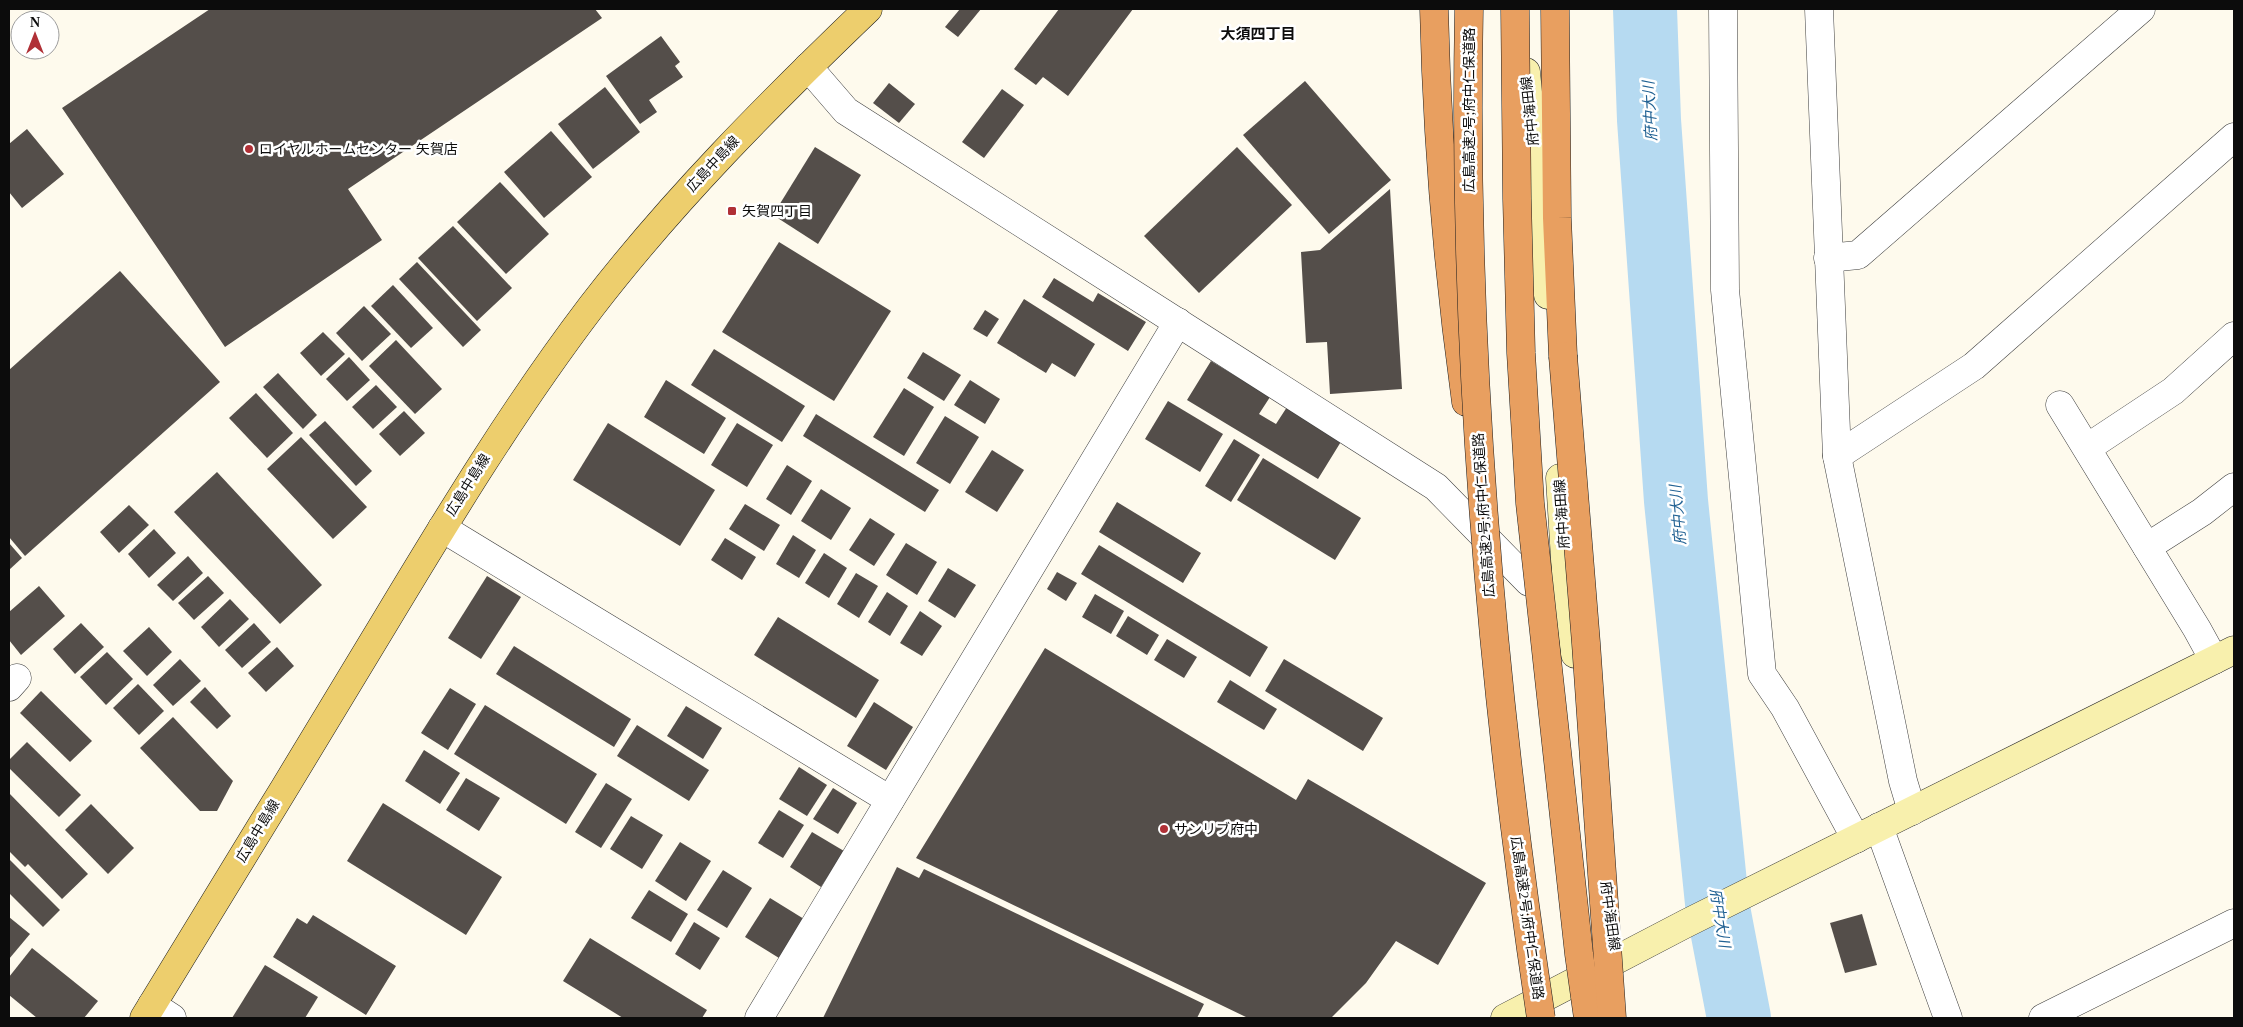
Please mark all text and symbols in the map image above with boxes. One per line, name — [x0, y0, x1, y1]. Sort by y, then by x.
north arrow — [10, 10, 60, 60]
text: N — [30, 15, 40, 30]
district label: 大須四丁目 — [1220, 26, 1296, 42]
street label: 広島高速2号;府中仁保道路 — [1462, 28, 1477, 192]
street label: 府中海田線 — [1519, 75, 1541, 147]
water label: 府中大川 — [1640, 79, 1660, 141]
street label: 広島中島線 — [684, 133, 742, 195]
place label: ロイヤルホームセンター 矢賀店 — [259, 142, 458, 157]
marker: ロイヤルホームセンター 矢賀店 — [243, 143, 255, 155]
place label: 矢賀四丁目 — [742, 204, 812, 219]
marker: 矢賀四丁目 — [726, 205, 738, 217]
street label: 広島高速2号;府中仁保道路 — [1471, 432, 1497, 598]
street label: 広島中島線 — [443, 451, 493, 519]
street label: 府中海田線 — [1552, 479, 1572, 549]
water label: 府中大川 — [1667, 482, 1689, 546]
street label: 広島中島線 — [234, 797, 282, 865]
place label: サンリブ府中 — [1174, 821, 1258, 837]
marker: サンリブ府中 — [1158, 823, 1170, 835]
street label: 広島高速2号;府中仁保道路 — [1508, 835, 1546, 1001]
street label: 府中海田線 — [1598, 880, 1622, 952]
water label: 府中大川 — [1707, 887, 1733, 951]

